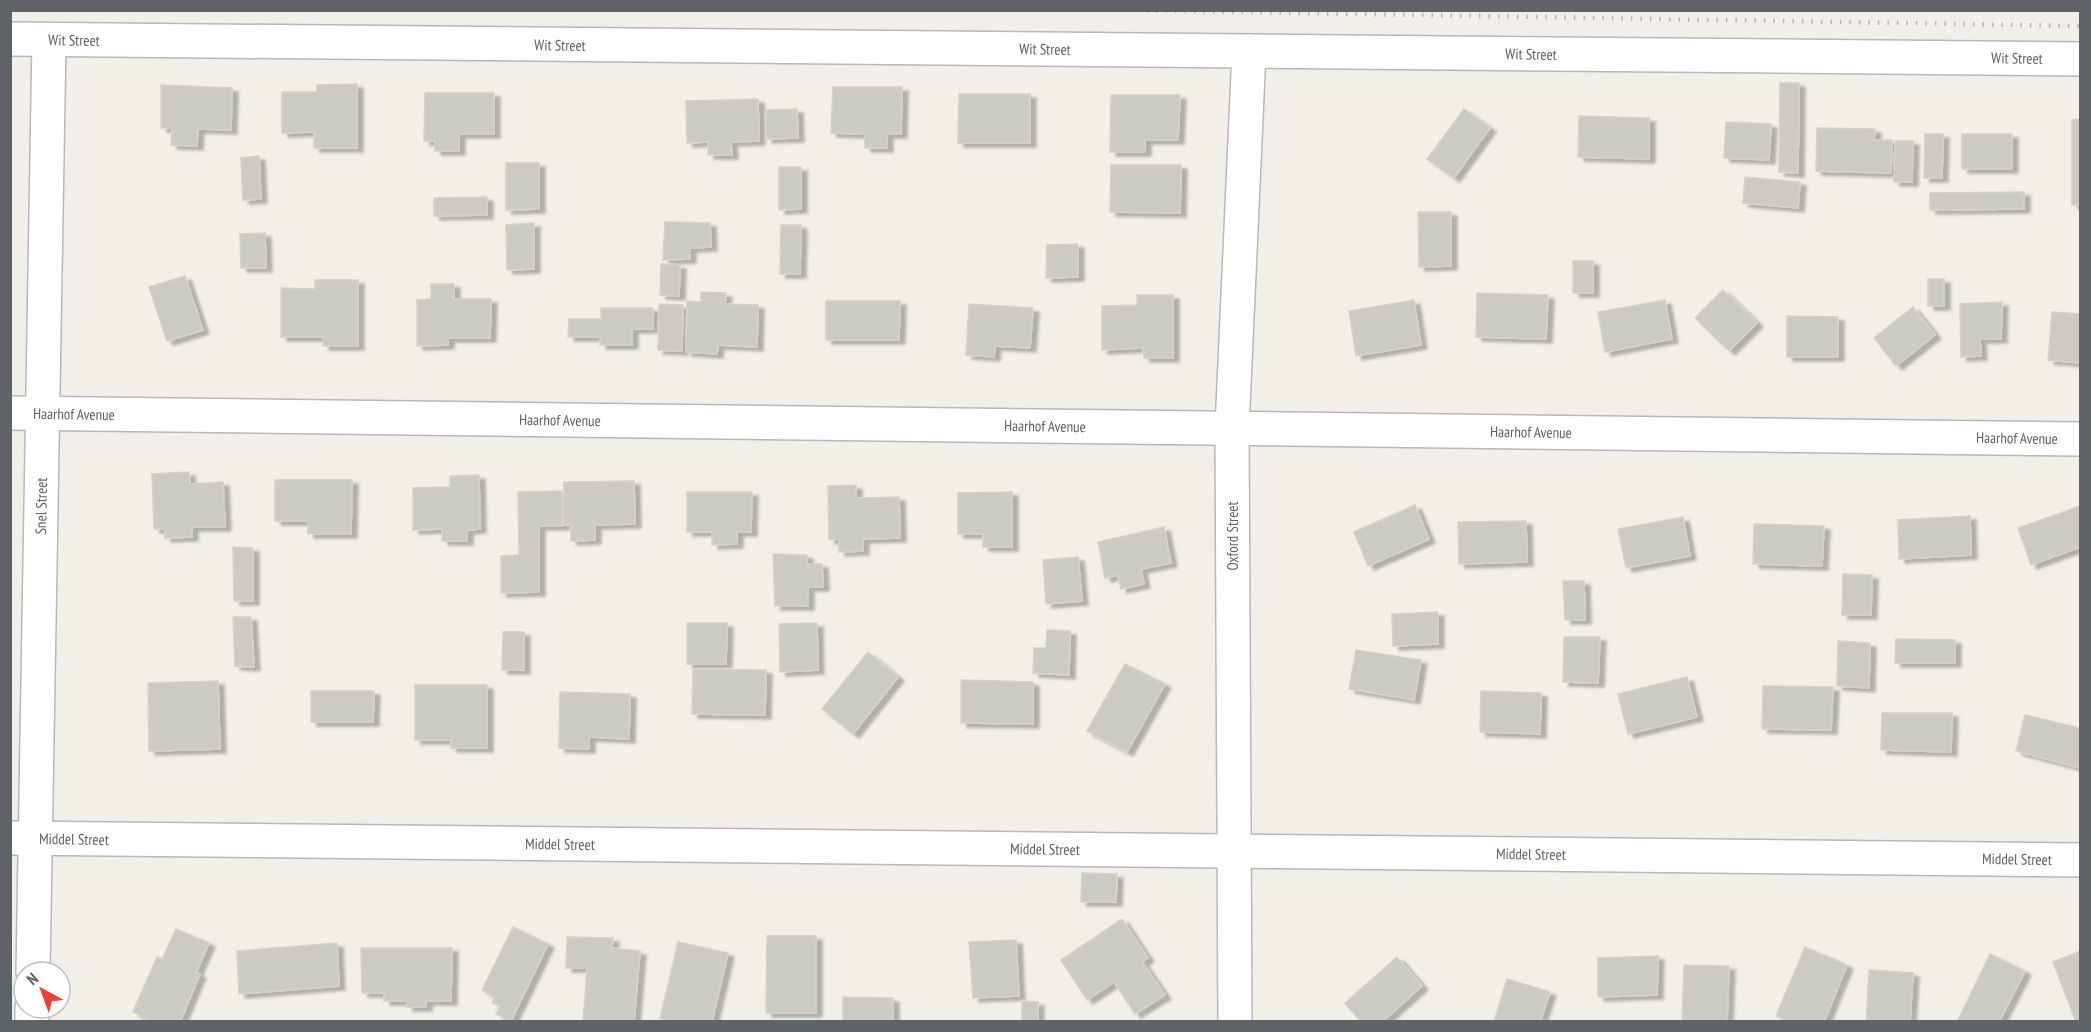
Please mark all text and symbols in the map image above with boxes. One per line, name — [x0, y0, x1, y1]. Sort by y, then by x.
street label: Wit Street — [48, 30, 100, 50]
street label: Wit Street — [534, 35, 586, 55]
street label: Wit Street — [1019, 39, 1071, 59]
street label: Wit Street — [1505, 44, 1557, 64]
street label: Wit Street — [1991, 48, 2043, 68]
street label: Haarhof Avenue — [33, 404, 115, 424]
street label: Haarhof Avenue — [519, 410, 601, 430]
street label: Haarhof Avenue — [1004, 416, 1086, 436]
street label: Haarhof Avenue — [1490, 422, 1572, 442]
street label: Haarhof Avenue — [1976, 428, 2058, 448]
street label: Snel Street — [31, 477, 51, 535]
street label: Oxford Street — [1223, 501, 1242, 571]
street label: Middel Street — [39, 829, 109, 849]
street label: Middel Street — [525, 834, 595, 854]
street label: Middel Street — [1010, 839, 1080, 859]
street label: Middel Street — [1496, 844, 1566, 864]
street label: Middel Street — [1982, 849, 2052, 869]
north arrow — [12, 960, 72, 1020]
text: N — [22, 968, 42, 989]

